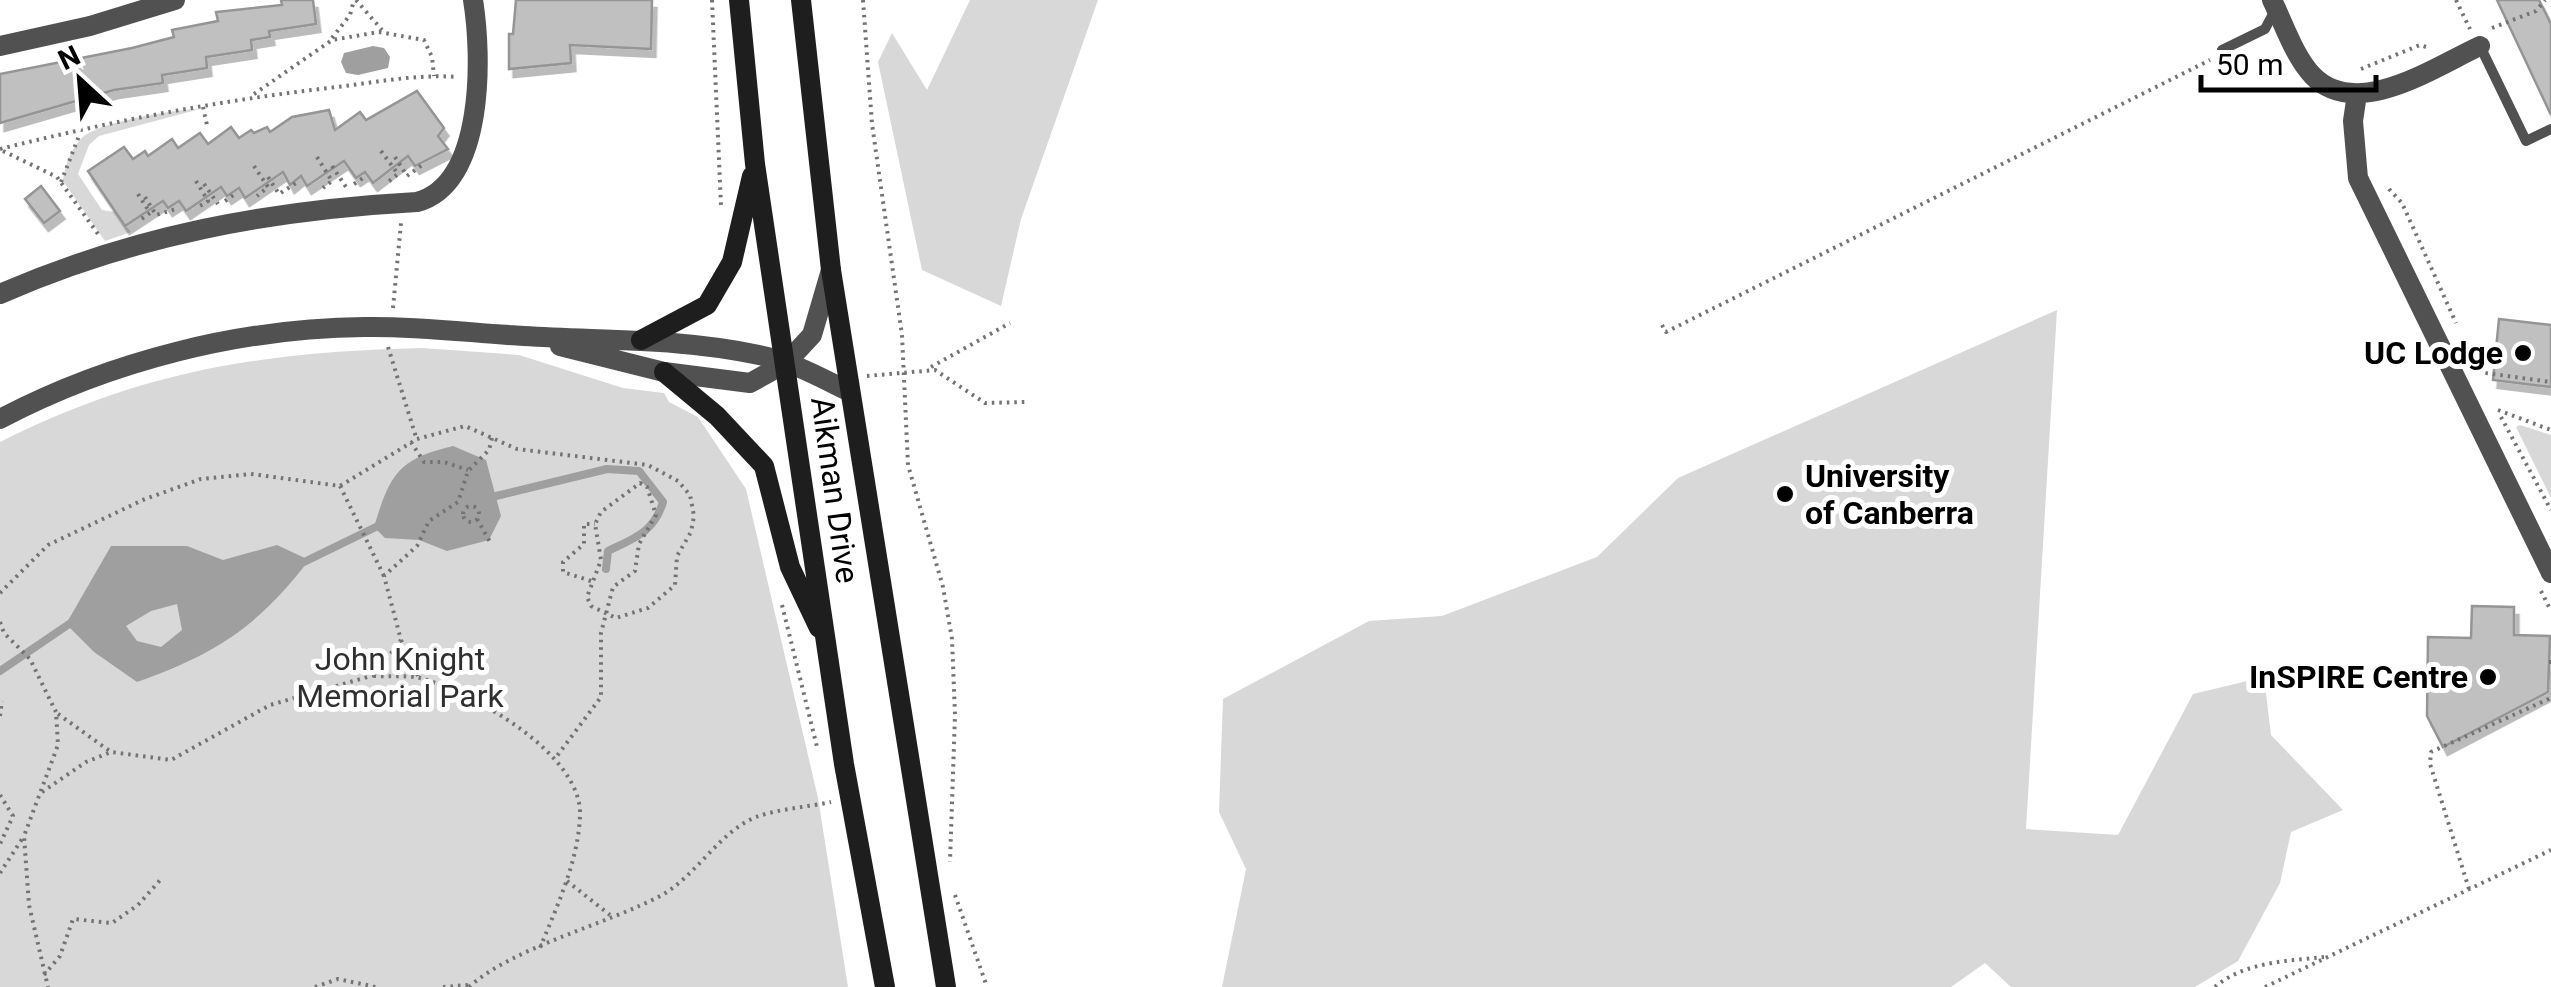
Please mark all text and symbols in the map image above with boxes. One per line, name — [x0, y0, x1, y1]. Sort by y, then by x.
north arrow — [30, 30, 130, 130]
scale bar — [2201, 30, 2376, 92]
text: N — [53, 39, 85, 77]
text: 50 m — [2216, 47, 2283, 82]
place label: UC Lodge — [2364, 334, 2503, 372]
marker: UC Lodge — [2512, 342, 2534, 364]
street label: Aikman Drive — [803, 394, 867, 586]
place label: University of Canberra — [1805, 457, 1974, 532]
marker: University of Canberra — [1774, 483, 1796, 505]
park label: John Knight Memorial Park — [296, 640, 505, 715]
place label: InSPIRE Centre — [2249, 658, 2468, 696]
marker: InSPIRE Centre — [2477, 666, 2499, 688]

